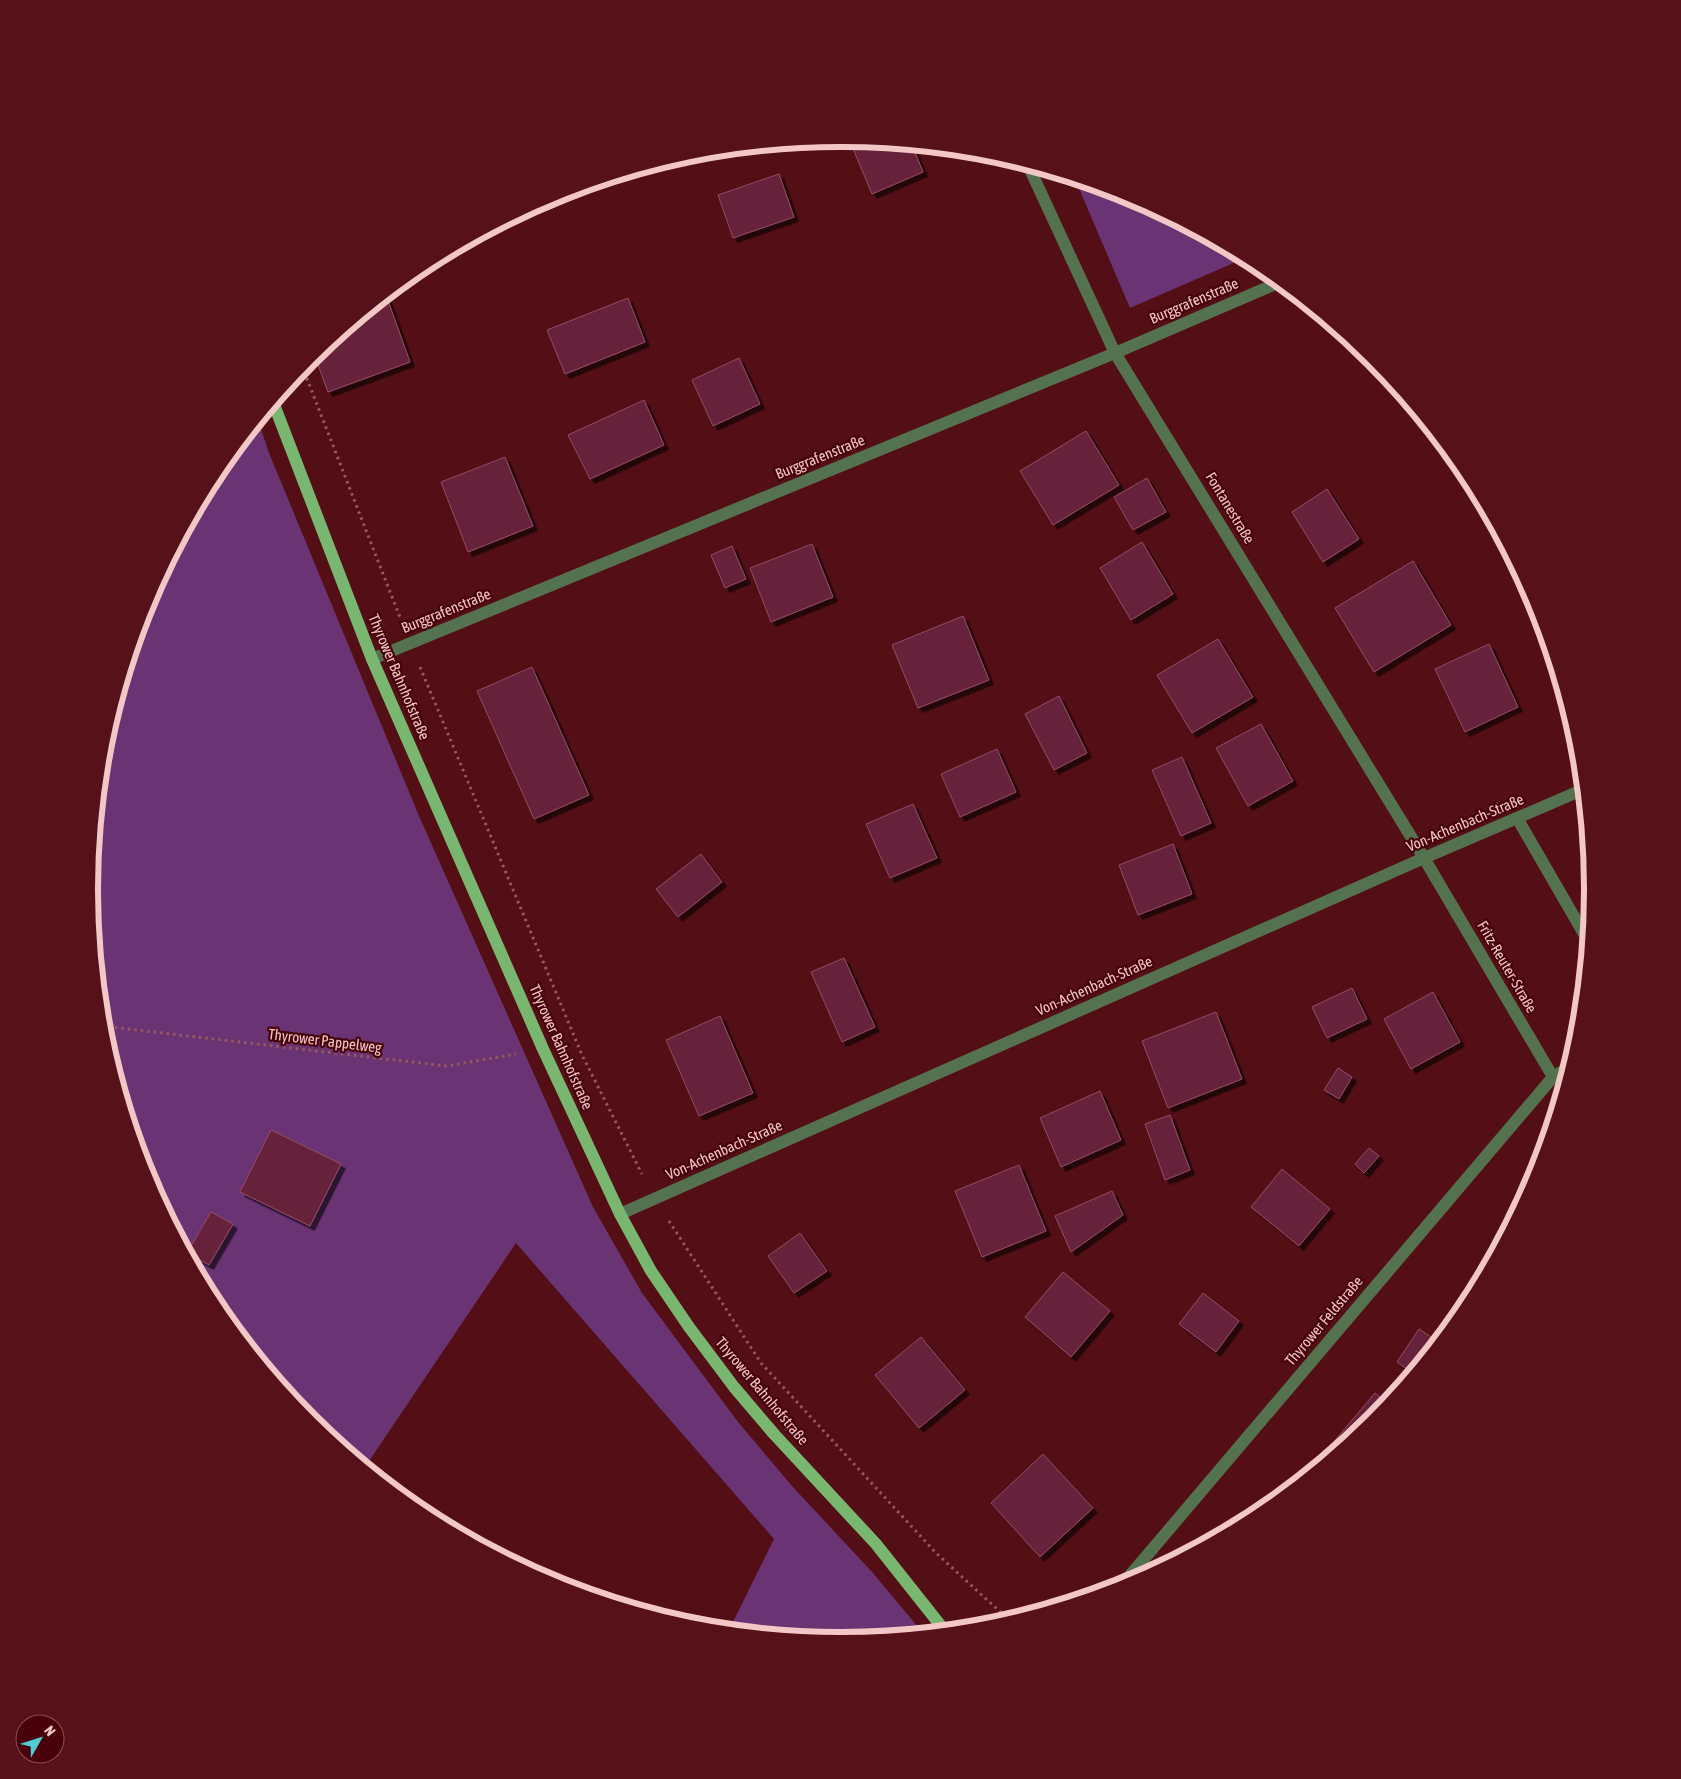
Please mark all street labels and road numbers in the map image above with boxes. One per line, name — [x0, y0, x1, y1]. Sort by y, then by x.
street label: Burggrafenstraße — [1147, 274, 1241, 327]
street label: Burggrafenstraße — [773, 431, 867, 482]
street label: Fontanestraße — [1203, 469, 1258, 547]
street label: Burggrafenstraße — [399, 585, 493, 636]
street label: Thyrower Bahnhofstraße — [365, 611, 434, 742]
street label: Von-Achenbach-Straße — [1404, 790, 1526, 855]
street label: Fritz-Reuter-Straße — [1474, 918, 1541, 1016]
street label: Von-Achenbach-Straße — [1033, 952, 1155, 1019]
street label: Thyrower Bahnhofstraße — [526, 982, 597, 1112]
street label: Thyrower Pappelweg — [267, 1025, 383, 1056]
street label: Von-Achenbach-Straße — [663, 1116, 785, 1183]
street label: Thyrower Feldstraße — [1281, 1272, 1366, 1369]
street label: Thyrower Bahnhofstraße — [713, 1334, 812, 1448]

